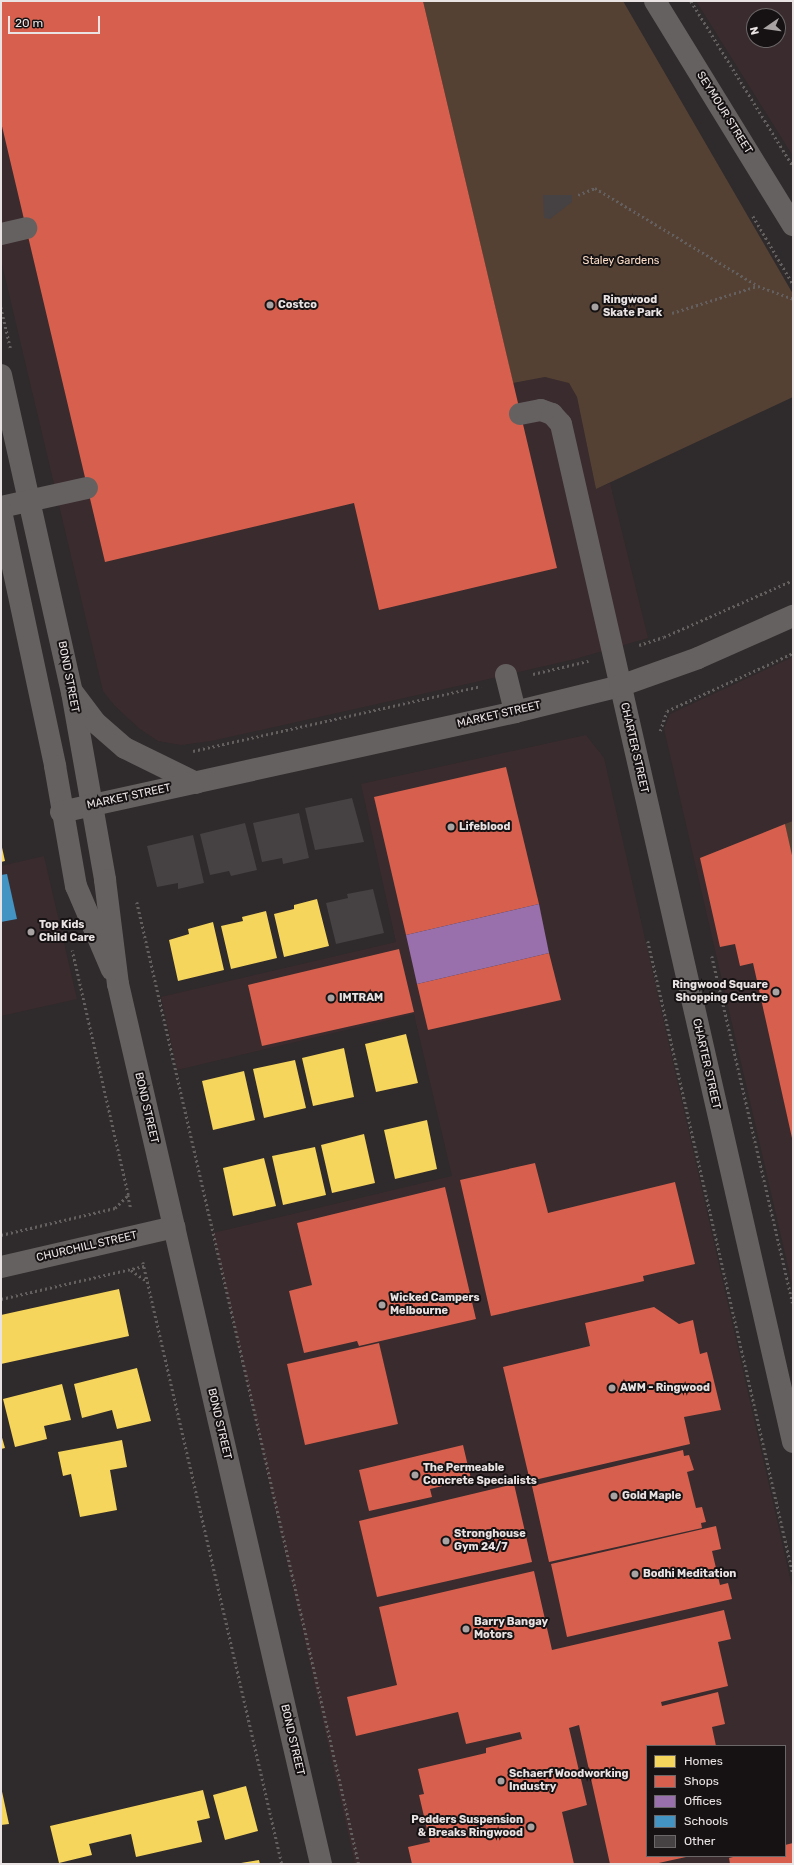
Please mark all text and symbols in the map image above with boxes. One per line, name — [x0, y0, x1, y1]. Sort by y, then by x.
scale bar — [10, 8, 102, 34]
north arrow — [746, 8, 786, 48]
text: 20 m — [15, 16, 43, 30]
text: N — [748, 25, 762, 36]
street label: SEYMOUR STREET — [693, 69, 755, 157]
park label: Staley Gardens — [582, 254, 660, 268]
place label: Ringwood Skate Park — [603, 294, 662, 320]
place label: Costco — [278, 298, 317, 312]
marker: Costco — [265, 300, 275, 310]
marker: Ringwood Skate Park — [590, 302, 600, 312]
street label: BOND STREET — [55, 640, 81, 714]
street label: MARKET STREET — [456, 699, 542, 731]
street label: CHARTER STREET — [617, 701, 651, 795]
street label: MARKET STREET — [86, 782, 172, 812]
place label: Lifeblood — [459, 820, 511, 834]
marker: Lifeblood — [446, 822, 456, 832]
place label: Top Kids Child Care — [39, 919, 95, 945]
marker: Top Kids Child Care — [26, 927, 36, 937]
place label: Ringwood Square Shopping Centre — [672, 979, 768, 1005]
marker: Ringwood Square Shopping Centre — [771, 987, 781, 997]
place label: IMTRAM — [339, 991, 383, 1005]
marker: IMTRAM — [326, 993, 336, 1003]
street label: CHARTER STREET — [689, 1017, 723, 1111]
street label: BOND STREET — [131, 1071, 161, 1145]
street label: CHURCHILL STREET — [35, 1229, 139, 1265]
place label: Wicked Campers Melbourne — [390, 1292, 480, 1318]
marker: Wicked Campers Melbourne — [377, 1300, 387, 1310]
place label: AWM - Ringwood — [620, 1381, 710, 1395]
marker: AWM - Ringwood — [607, 1383, 617, 1393]
street label: BOND STREET — [204, 1387, 234, 1461]
place label: The Permeable Concrete Specialists — [423, 1462, 537, 1488]
marker: The Permeable Concrete Specialists — [410, 1470, 420, 1480]
place label: Gold Maple — [622, 1489, 681, 1503]
marker: Gold Maple — [609, 1491, 619, 1501]
place label: Stronghouse Gym 24/7 — [454, 1528, 526, 1554]
marker: Stronghouse Gym 24/7 — [441, 1536, 451, 1546]
place label: Bodhi Meditation — [643, 1567, 736, 1581]
marker: Bodhi Meditation — [630, 1569, 640, 1579]
place label: Barry Bangay Motors — [474, 1616, 548, 1642]
marker: Barry Bangay Motors — [461, 1624, 471, 1634]
street label: BOND STREET — [277, 1703, 307, 1777]
legend — [646, 1745, 786, 1857]
text: Homes — [684, 1754, 723, 1768]
place label: Schaerf Woodworking Industry — [509, 1768, 629, 1794]
text: Shops — [684, 1774, 719, 1788]
marker: Schaerf Woodworking Industry — [496, 1776, 506, 1786]
text: Offices — [684, 1794, 722, 1808]
place label: Pedders Suspension & Breaks Ringwood — [411, 1814, 523, 1840]
text: Schools — [684, 1814, 728, 1828]
marker: Pedders Suspension & Breaks Ringwood — [526, 1822, 536, 1832]
text: Other — [684, 1834, 715, 1848]

